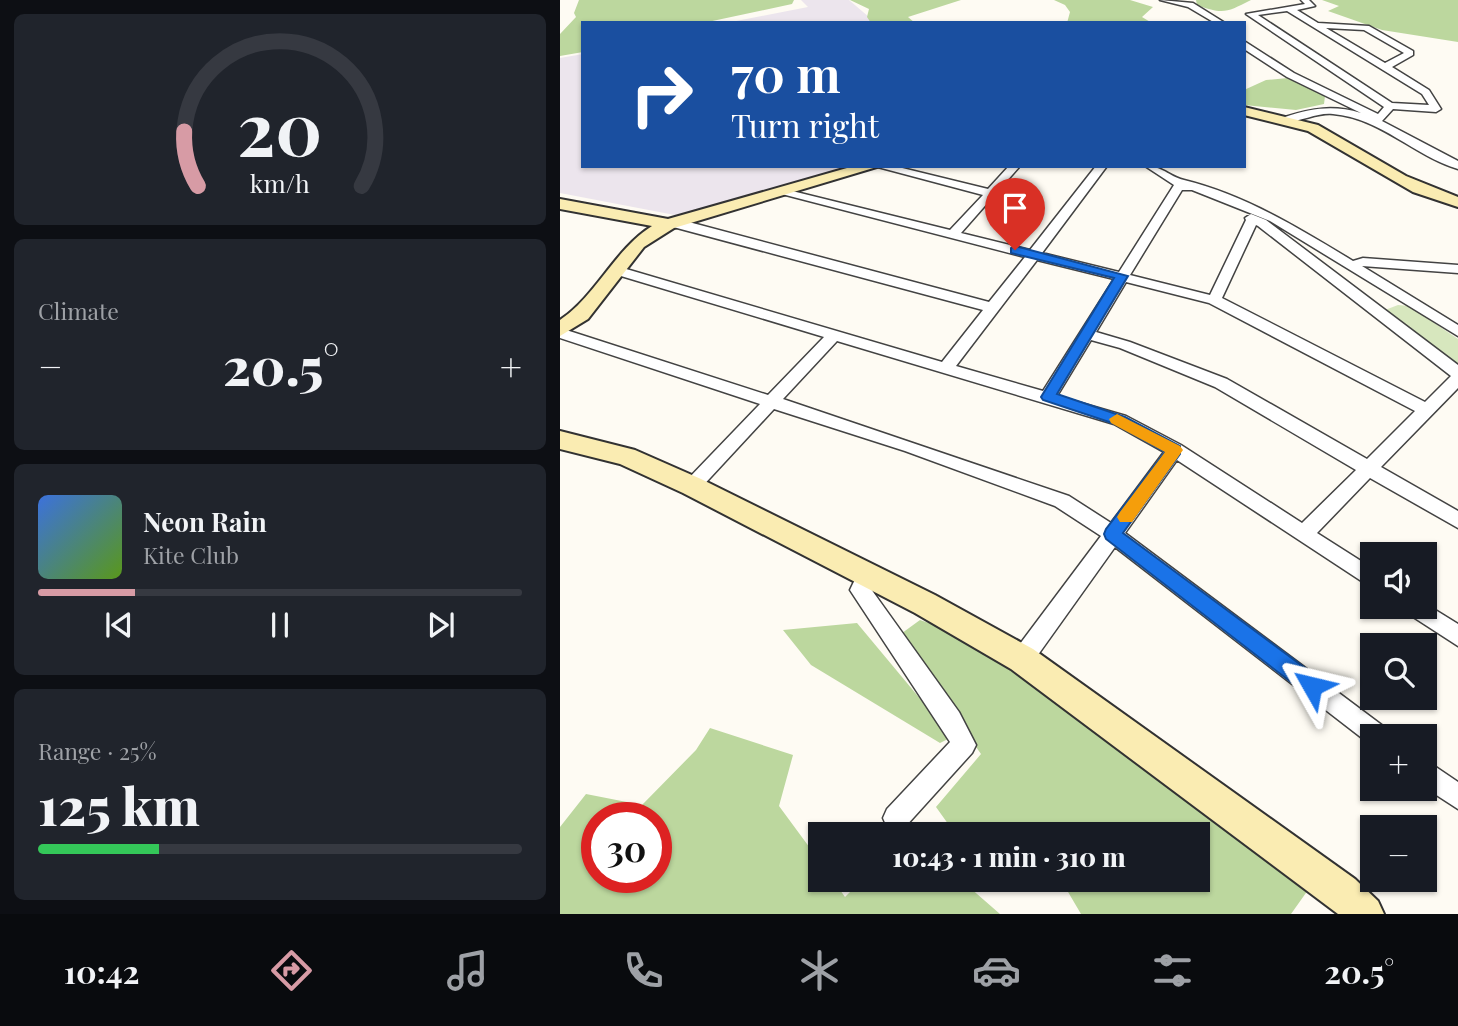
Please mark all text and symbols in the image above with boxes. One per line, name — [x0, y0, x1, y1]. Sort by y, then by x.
text: 70 m — [731, 40, 841, 105]
icon: right — [616, 49, 707, 140]
text: 20 — [237, 77, 323, 174]
text: Turn right — [731, 103, 879, 146]
text: km/h — [250, 165, 310, 198]
pin — [985, 178, 1045, 250]
icon: arrive — [996, 189, 1034, 227]
text: Climate — [38, 295, 119, 326]
text: 20.5° — [223, 330, 339, 399]
text: − — [38, 340, 63, 391]
text: + — [500, 340, 522, 391]
text: Neon Rain — [143, 504, 267, 539]
text: Kite Club — [143, 539, 239, 570]
map controls — [1360, 542, 1437, 892]
button: sound — [1360, 542, 1437, 619]
icon: previous — [100, 606, 138, 644]
icon: pause — [261, 606, 299, 644]
icon: next — [422, 606, 460, 644]
button: search — [1360, 633, 1437, 710]
position arrow — [1275, 649, 1349, 723]
button: + — [1360, 724, 1437, 801]
text: Range · 25% — [38, 735, 157, 766]
text: 125 km — [38, 770, 200, 839]
speed limit sign: 30 — [581, 802, 672, 893]
button: − — [1360, 815, 1437, 892]
text: 10:43 · 1 min · 310 m — [892, 839, 1126, 874]
icon: directions — [267, 946, 316, 995]
icon: music — [443, 946, 492, 995]
icon: phone — [619, 946, 668, 995]
icon: climate — [795, 946, 844, 995]
icon: car — [972, 946, 1021, 995]
icon: filters — [1148, 946, 1197, 995]
text: 10:42 — [64, 949, 139, 992]
text: 20.5° — [1324, 949, 1394, 992]

